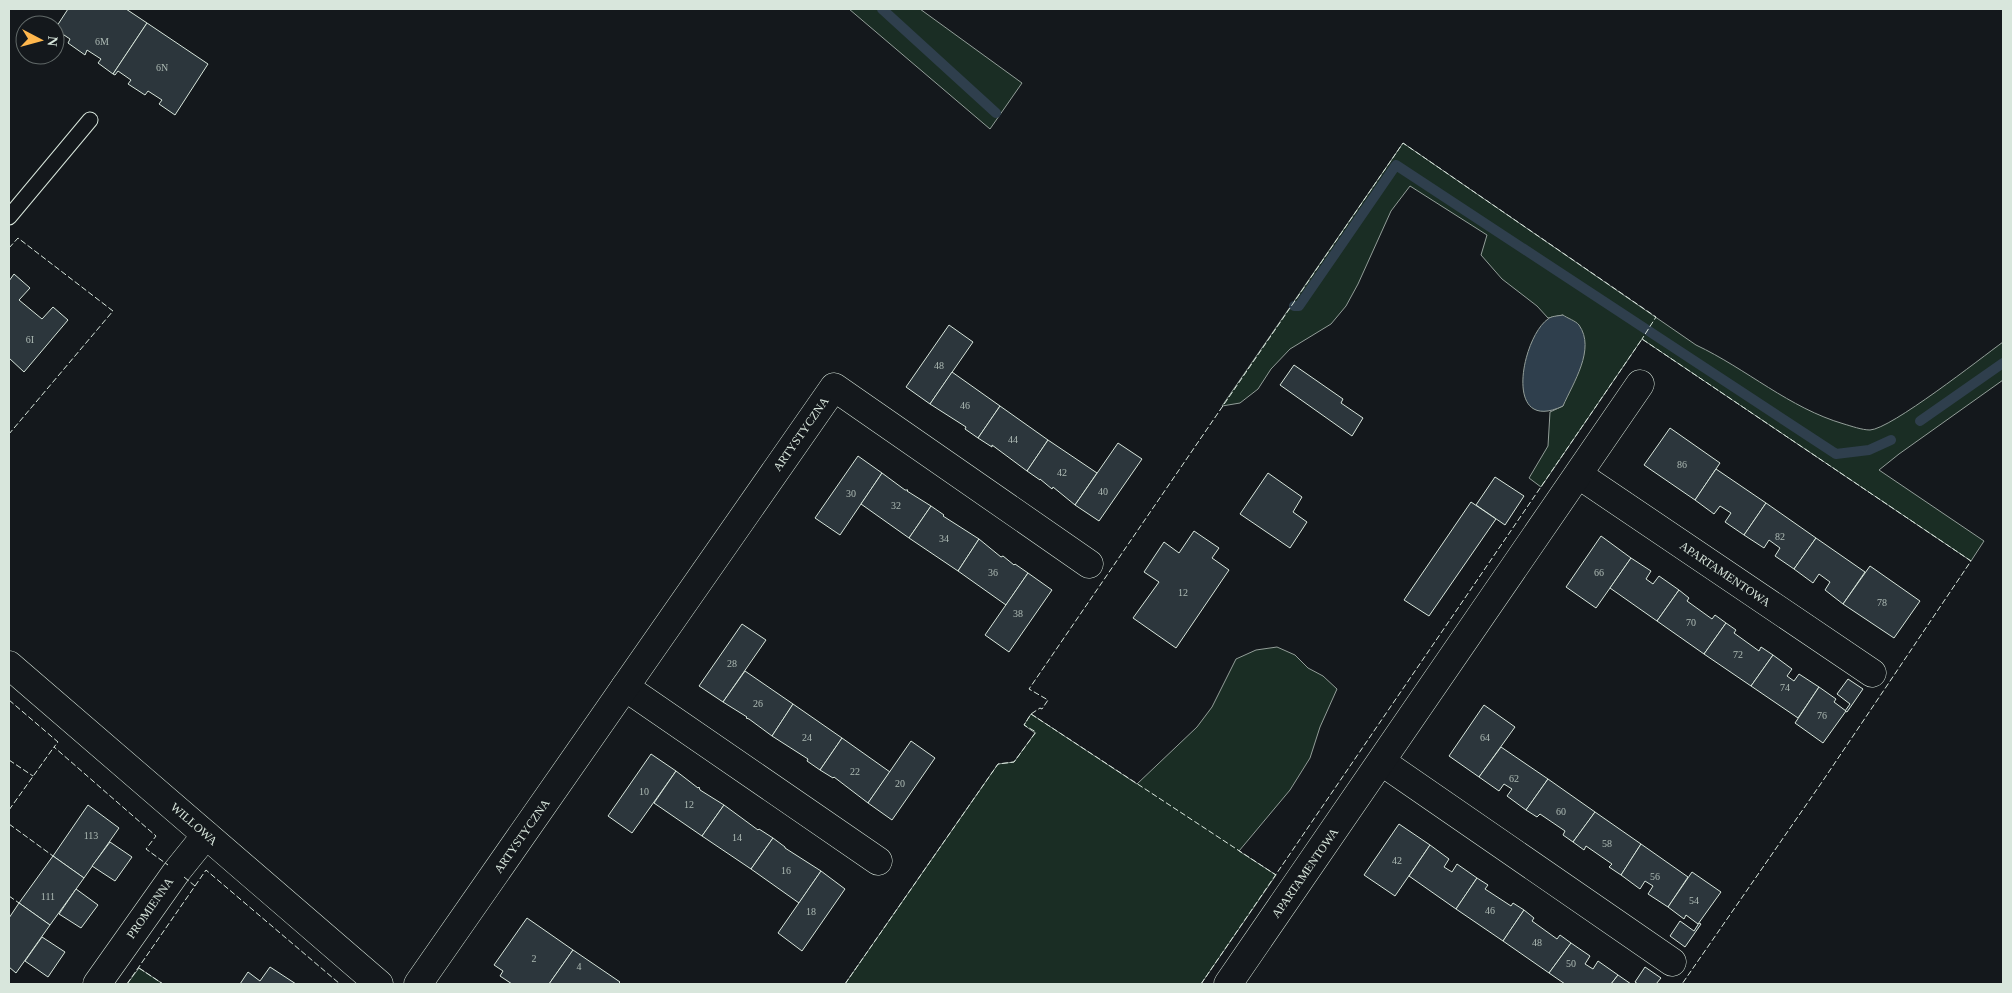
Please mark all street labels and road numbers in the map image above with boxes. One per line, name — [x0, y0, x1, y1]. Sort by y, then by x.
street label: ARTYSTYCZNA — [770, 394, 832, 474]
street label: APARTAMENTOWA — [1677, 538, 1773, 610]
street label: ARTYSTYCZNA — [491, 796, 553, 876]
street label: WILLOWA — [168, 800, 220, 848]
street label: APARTAMENTOWA — [1269, 825, 1341, 921]
street label: PROMIENNA — [124, 874, 176, 941]

